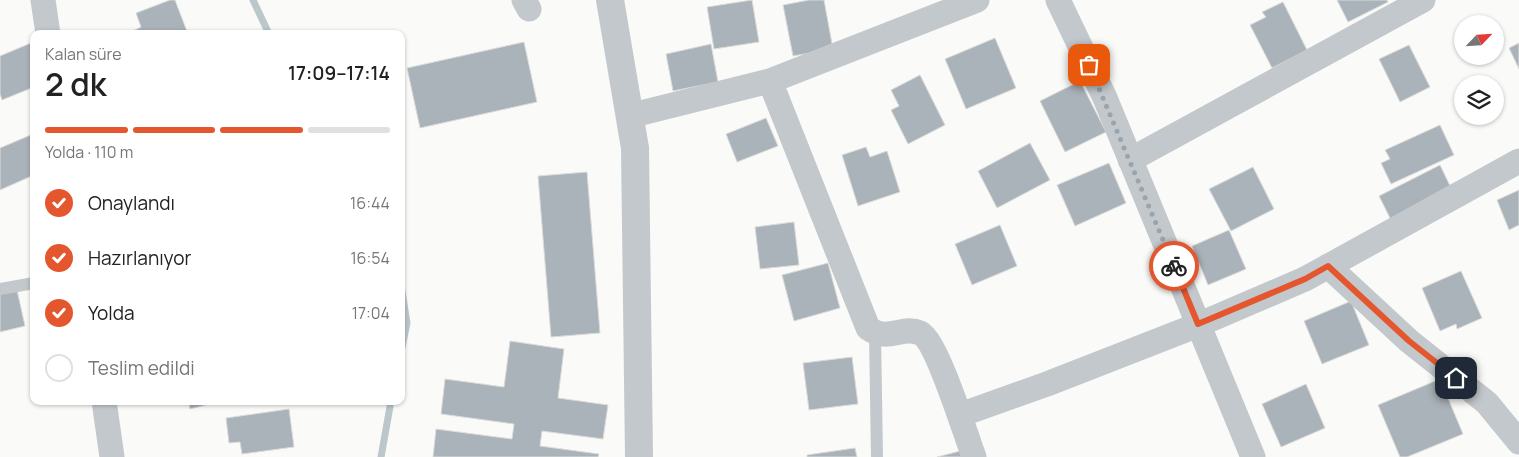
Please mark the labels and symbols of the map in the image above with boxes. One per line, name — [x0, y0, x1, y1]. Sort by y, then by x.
north arrow — [1454, 15, 1504, 65]
pin — [1068, 44, 1110, 86]
courier — [1149, 241, 1199, 291]
pin — [1435, 357, 1477, 399]

